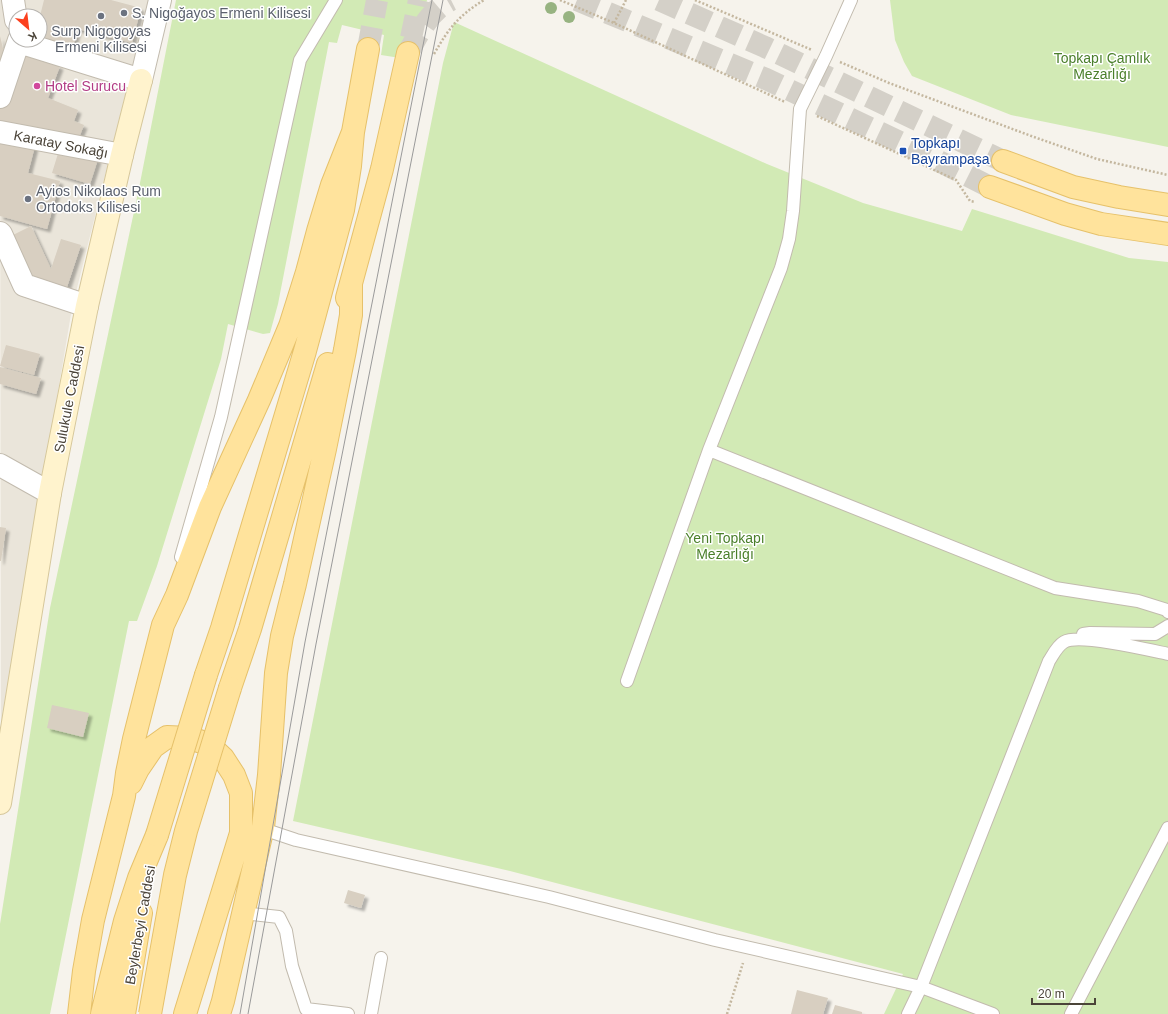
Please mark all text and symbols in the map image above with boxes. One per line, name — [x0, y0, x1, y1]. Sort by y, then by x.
place label: S. Nigoğayos Ermeni Kilisesi — [132, 5, 311, 21]
north arrow — [8, 8, 48, 48]
marker: S. Nigoğayos Ermeni Kilisesi — [119, 8, 129, 18]
marker: Surp Nigogoyas Ermeni Kilisesi — [96, 11, 106, 21]
place label: Surp Nigogoyas Ermeni Kilisesi — [51, 23, 151, 55]
text: K — [26, 30, 39, 44]
park label: Topkapı Çamlık Mezarlığı — [1054, 50, 1151, 82]
place label: Hotel Surucu — [45, 78, 126, 94]
marker: Hotel Surucu — [32, 81, 42, 91]
street label: Karatay Sokağı — [12, 127, 110, 161]
place label: Topkapı Bayrampaşa — [911, 135, 990, 167]
marker: Topkapı Bayrampaşa — [898, 146, 908, 156]
place label: Ayios Nikolaos Rum Ortodoks Kilisesi — [36, 183, 161, 215]
marker: Ayios Nikolaos Rum Ortodoks Kilisesi — [23, 194, 33, 204]
street label: Sulukule Caddesi — [51, 344, 87, 454]
park label: Yeni Topkapı Mezarlığı — [685, 530, 765, 562]
street label: Beylerbeyi Caddesi — [122, 864, 158, 986]
scale bar — [1032, 980, 1095, 1006]
text: 20 m — [1038, 987, 1065, 1001]

